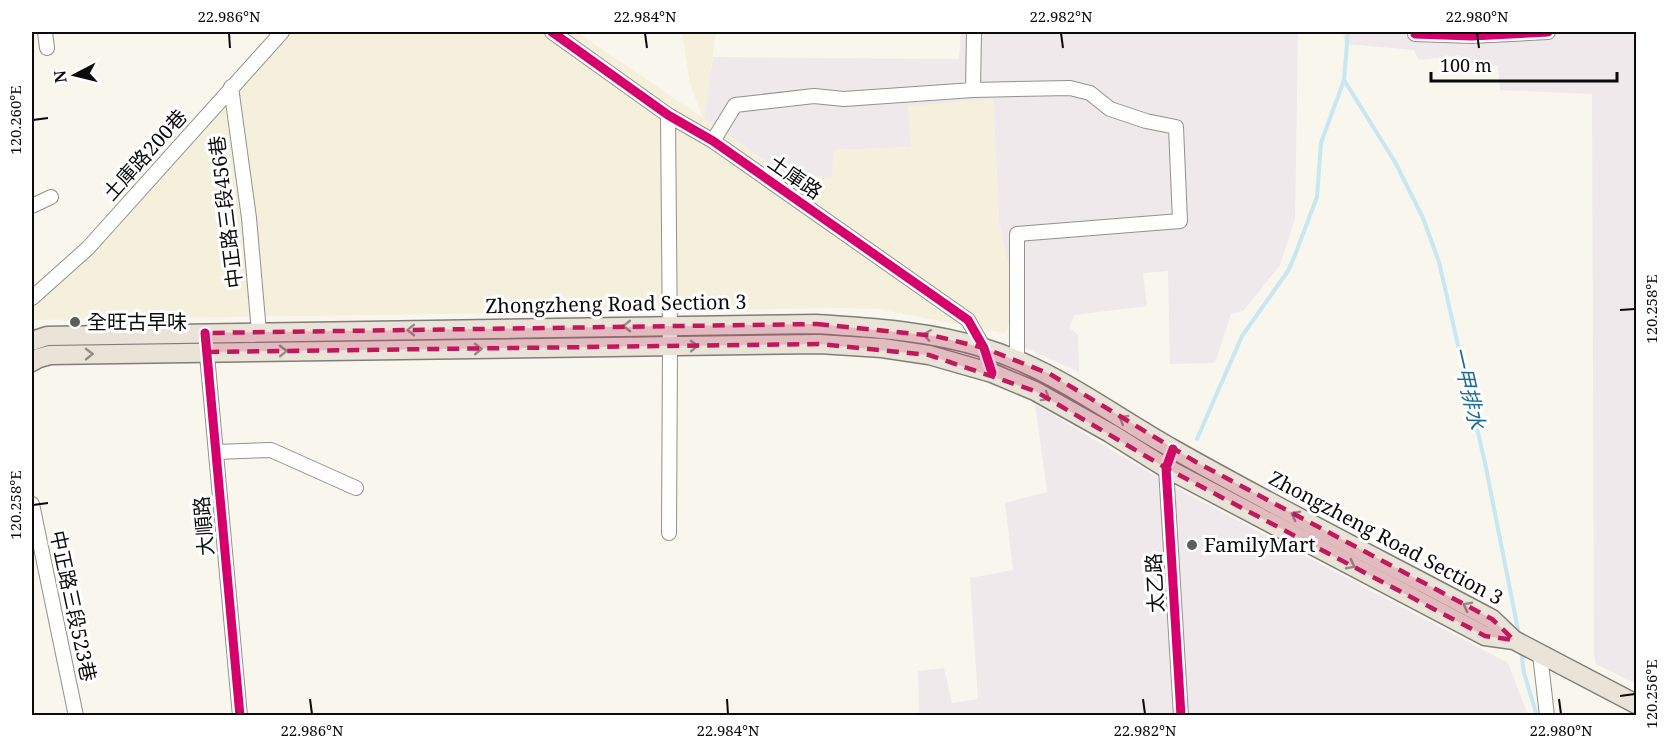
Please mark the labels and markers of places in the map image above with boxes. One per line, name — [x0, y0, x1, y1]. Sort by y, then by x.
place label: 全旺古早味 — [87, 308, 187, 335]
marker: 全旺古早味 — [68, 315, 82, 329]
place label: FamilyMart — [1204, 531, 1316, 558]
marker: FamilyMart — [1185, 538, 1199, 552]

